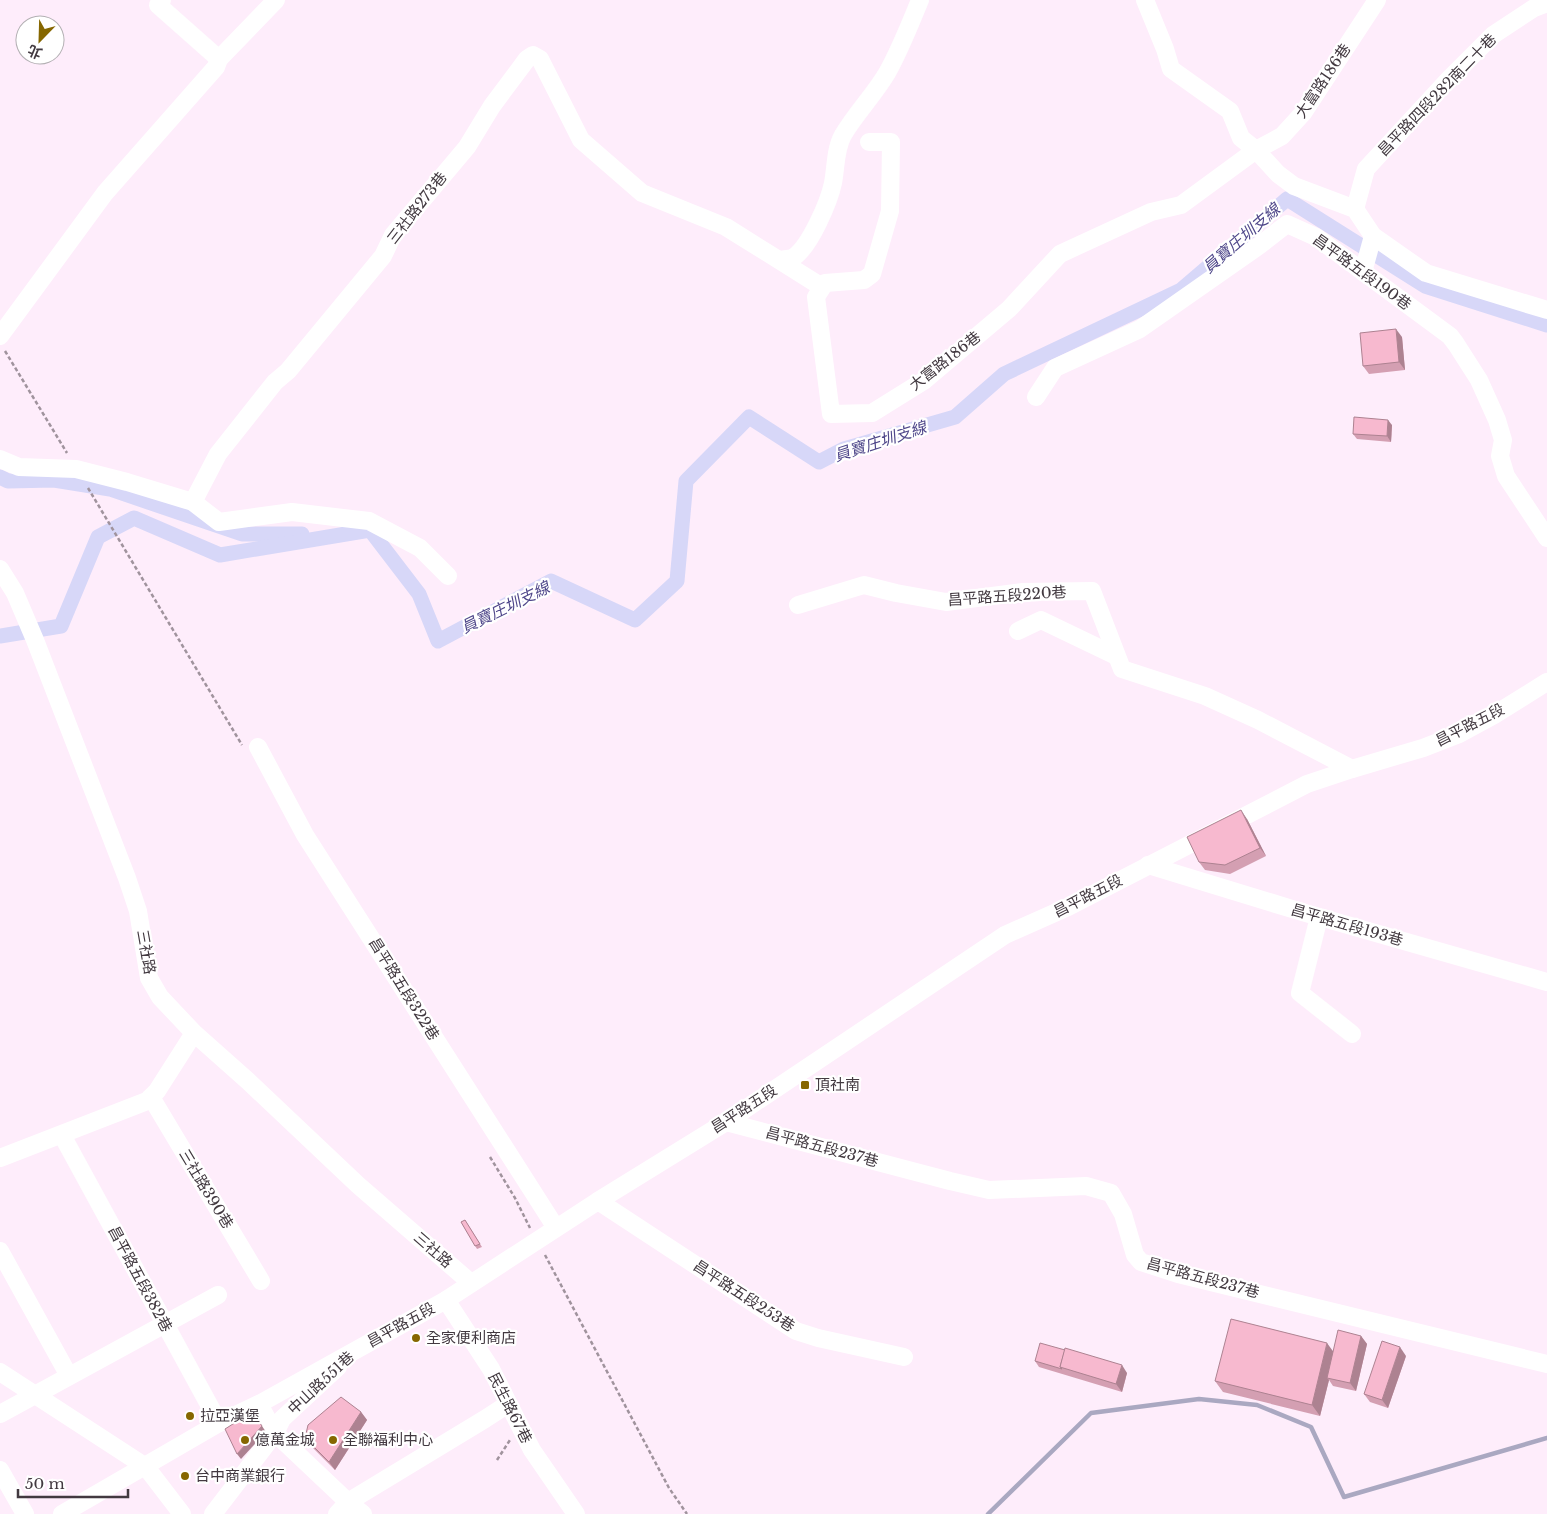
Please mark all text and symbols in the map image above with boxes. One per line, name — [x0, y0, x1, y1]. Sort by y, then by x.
north arrow — [15, 15, 65, 65]
street label: 昌平路四段282南二十巷 — [1373, 30, 1500, 160]
street label: 大富路186巷 — [1291, 40, 1354, 121]
text: 北 — [25, 41, 45, 63]
street label: 三社路273巷 — [383, 168, 451, 247]
water label: 員寶庄圳支線 — [1198, 198, 1285, 277]
street label: 昌平路五段190巷 — [1309, 230, 1415, 314]
street label: 大富路186巷 — [905, 327, 984, 394]
water label: 員寶庄圳支線 — [831, 416, 931, 465]
water label: 員寶庄圳支線 — [457, 576, 554, 637]
street label: 昌平路五段220巷 — [947, 582, 1067, 609]
street label: 昌平路五段 — [1432, 699, 1508, 750]
street label: 昌平路五段 — [1050, 870, 1126, 921]
street label: 昌平路五段193巷 — [1289, 899, 1405, 950]
street label: 三社路 — [133, 928, 160, 976]
street label: 昌平路五段322巷 — [365, 934, 444, 1044]
place label: 頂社南 — [815, 1075, 860, 1094]
marker: 頂社南 — [799, 1079, 811, 1091]
street label: 昌平路五段 — [707, 1080, 780, 1137]
street label: 昌平路五段237巷 — [764, 1122, 881, 1171]
street label: 三社路390巷 — [175, 1145, 238, 1232]
street label: 昌平路五段382巷 — [104, 1222, 176, 1335]
street label: 三社路 — [410, 1228, 457, 1272]
street label: 昌平路五段237巷 — [1145, 1253, 1262, 1302]
street label: 昌平路五段253巷 — [690, 1256, 799, 1335]
street label: 昌平路五段 — [363, 1298, 438, 1351]
place label: 全家便利商店 — [426, 1328, 516, 1347]
marker: 全家便利商店 — [410, 1332, 422, 1344]
street label: 中山路551巷 — [284, 1347, 358, 1418]
street label: 民生路67巷 — [484, 1369, 536, 1446]
place label: 拉亞漢堡 — [200, 1406, 260, 1425]
marker: 拉亞漢堡 — [184, 1410, 196, 1422]
place label: 億萬金城 — [255, 1430, 315, 1449]
place label: 全聯福利中心 — [343, 1430, 433, 1449]
marker: 億萬金城 — [239, 1434, 251, 1446]
marker: 全聯福利中心 — [327, 1434, 339, 1446]
scale bar — [18, 1466, 128, 1498]
place label: 台中商業銀行 — [195, 1466, 285, 1485]
marker: 台中商業銀行 — [179, 1470, 191, 1482]
text: 50 m — [25, 1474, 65, 1493]

